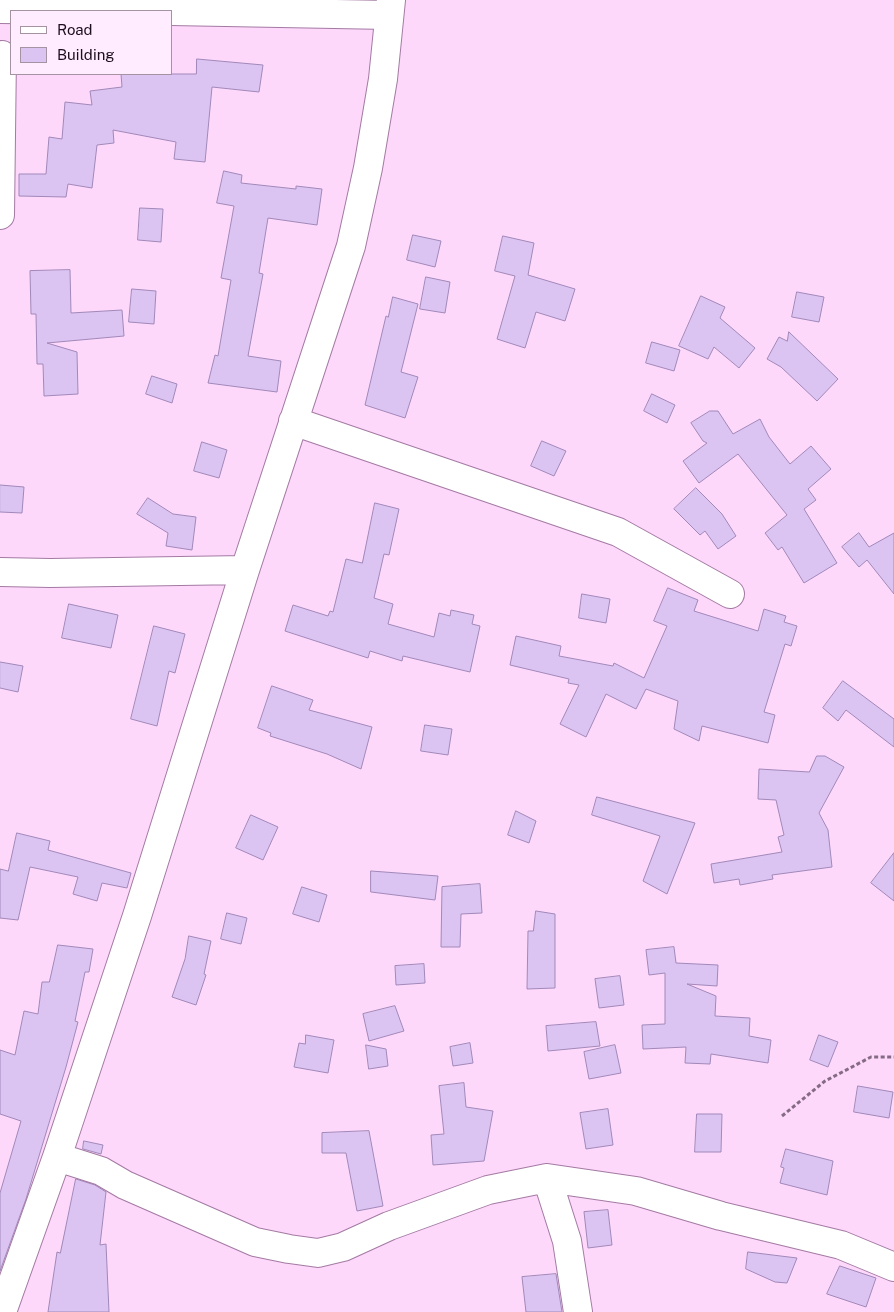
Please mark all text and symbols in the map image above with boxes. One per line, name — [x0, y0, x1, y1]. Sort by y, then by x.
legend — [10, 10, 172, 75]
text: Road — [57, 21, 93, 38]
text: Building — [57, 46, 115, 63]

